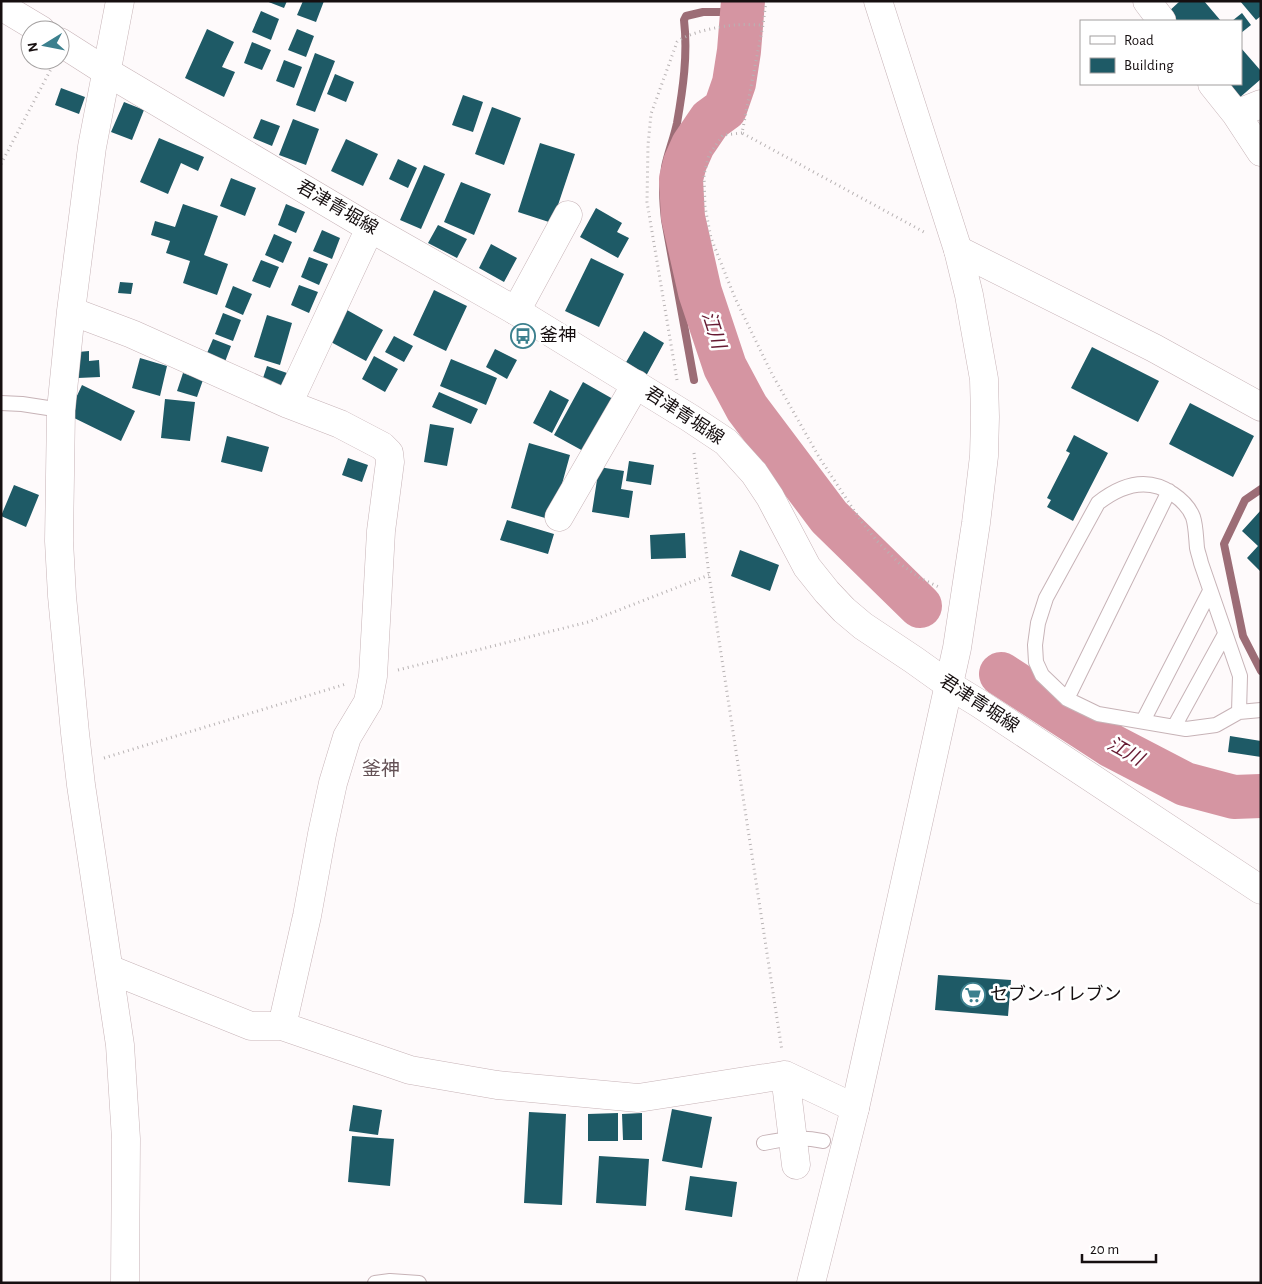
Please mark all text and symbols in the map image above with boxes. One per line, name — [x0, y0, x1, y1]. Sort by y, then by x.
north arrow — [20, 20, 70, 70]
legend — [1080, 20, 1242, 85]
text: Road — [1124, 33, 1154, 48]
text: N — [25, 41, 41, 53]
text: Building — [1124, 58, 1174, 73]
street label: 君津青堀線 — [294, 176, 381, 238]
water label: 江川 — [698, 309, 729, 353]
bus stop icon: 釜神 — [510, 323, 536, 349]
place label: 釜神 — [540, 325, 576, 345]
street label: 君津青堀線 — [641, 382, 728, 448]
street label: 君津青堀線 — [936, 670, 1023, 736]
water label: 江川 — [1104, 734, 1148, 770]
district label: 釜神 — [362, 758, 400, 779]
supermarket icon: セブン-イレブン — [960, 982, 986, 1008]
place label: セブン-イレブン — [990, 984, 1122, 1004]
scale bar — [1082, 1232, 1156, 1264]
text: 20 m — [1090, 1242, 1119, 1257]

